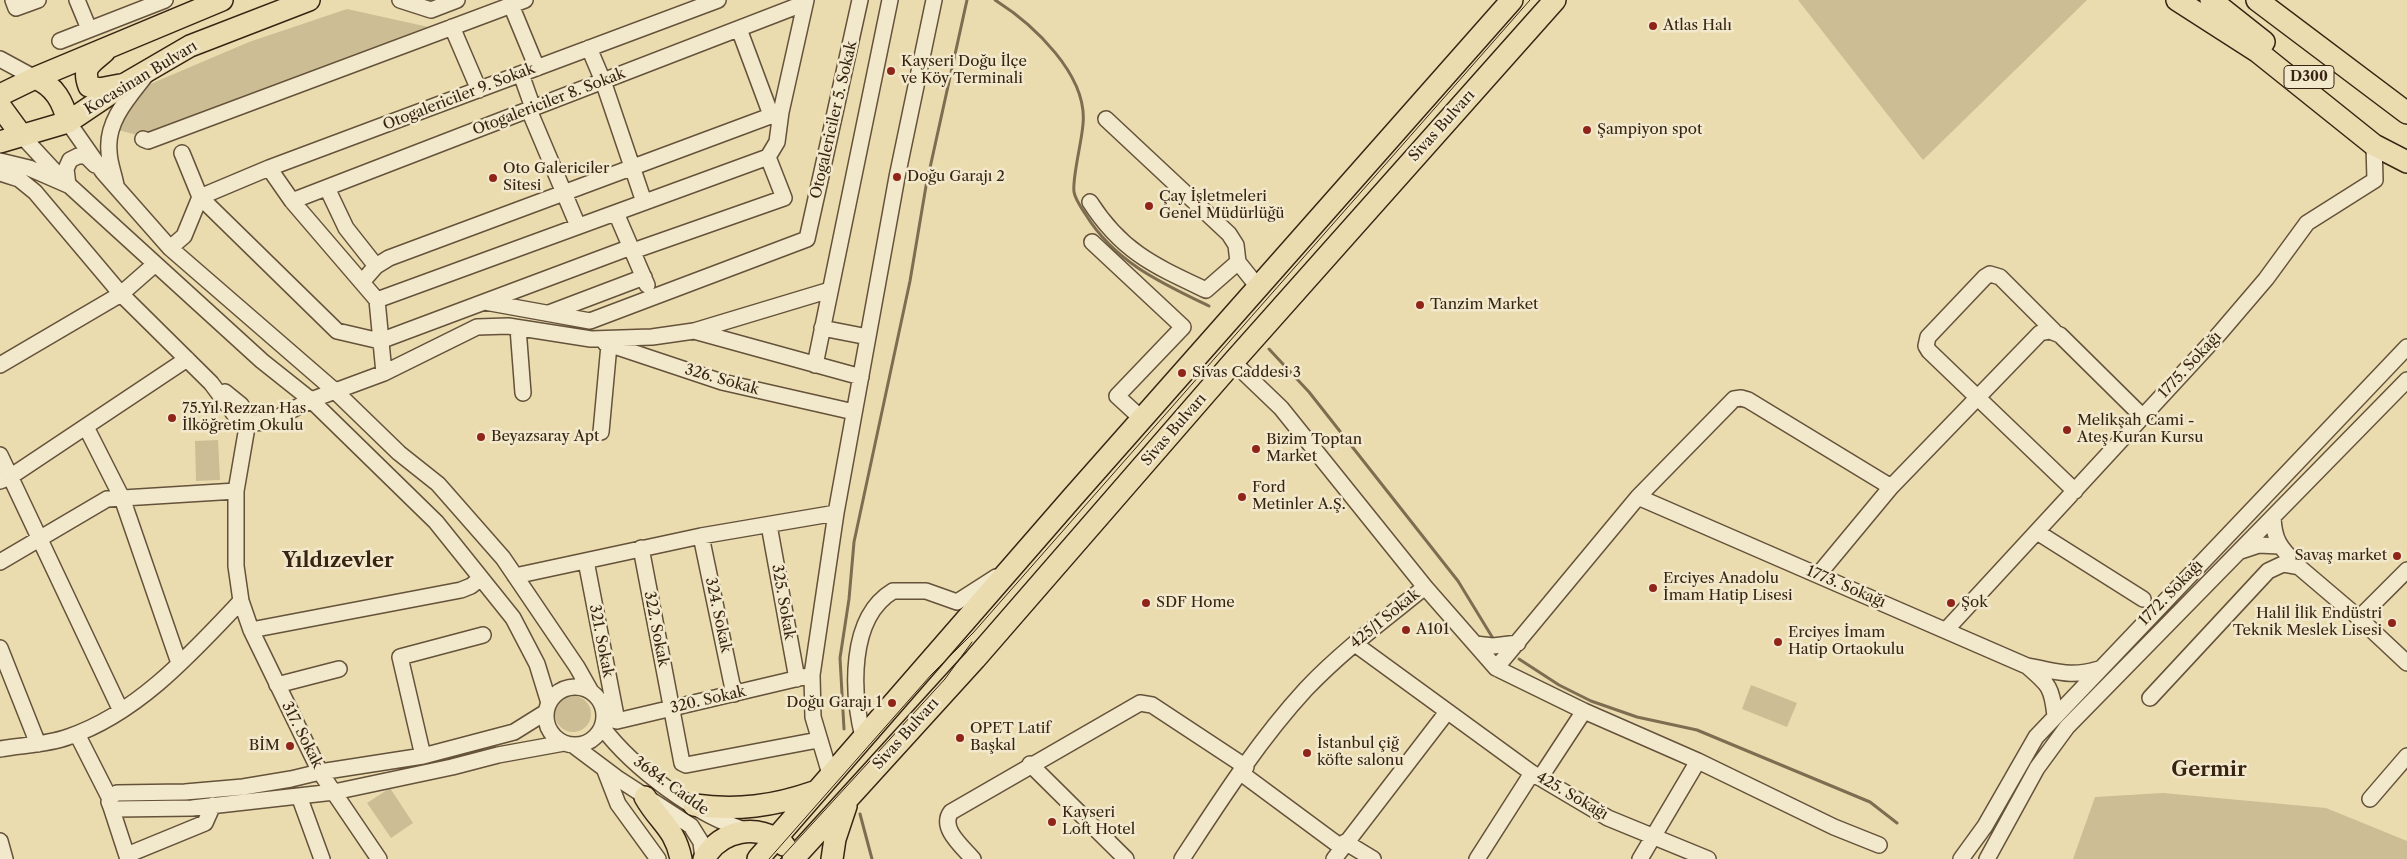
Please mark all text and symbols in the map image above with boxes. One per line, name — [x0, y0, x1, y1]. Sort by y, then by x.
place label: Atlas Halı — [1663, 17, 1732, 35]
marker: Atlas Halı — [1647, 20, 1659, 32]
street label: Kocasinan Bulvarı — [81, 37, 201, 119]
street label: Otogalericiler 5. Sokak — [807, 39, 861, 201]
place label: Kayseri Doğu İlçe ve Köy Terminali — [901, 53, 1027, 88]
street label: Otogalericiler 9. Sokak — [381, 60, 537, 134]
street label: Otogalericiler 8. Sokak — [470, 65, 628, 139]
marker: Kayseri Doğu İlçe ve Köy Terminali — [885, 65, 897, 77]
road number: D300 — [2284, 66, 2334, 88]
street label: Sivas Bulvarı — [1405, 87, 1479, 165]
place label: Şampiyon spot — [1597, 121, 1702, 139]
marker: Şampiyon spot — [1581, 124, 1593, 136]
place label: Oto Galericiler Sitesi — [503, 160, 609, 195]
place label: Doğu Garajı 2 — [907, 168, 1005, 186]
marker: Doğu Garajı 2 — [891, 171, 903, 183]
marker: Oto Galericiler Sitesi — [487, 172, 499, 184]
place label: Çay İşletmeleri Genel Müdürlüğü — [1159, 188, 1284, 223]
marker: Çay İşletmeleri Genel Müdürlüğü — [1143, 200, 1155, 212]
place label: Tanzim Market — [1430, 296, 1538, 314]
marker: Tanzim Market — [1414, 299, 1426, 311]
street label: 1775. Sokağı — [2155, 328, 2225, 402]
street label: 326. Sokak — [683, 361, 761, 399]
place label: Sivas Caddesi 3 — [1192, 364, 1301, 382]
marker: Sivas Caddesi 3 — [1176, 367, 1188, 379]
street label: Sivas Bulvarı — [1138, 390, 1210, 470]
place label: 75.Yıl Rezzan Has İlköğretim Okulu — [182, 400, 306, 435]
marker: 75.Yıl Rezzan Has İlköğretim Okulu — [166, 412, 178, 424]
place label: Melikşah Cami - Ateş Kuran Kursu — [2077, 412, 2204, 447]
marker: Melikşah Cami - Ateş Kuran Kursu — [2061, 424, 2073, 436]
place label: Beyazsaray Apt — [491, 428, 599, 446]
marker: Beyazsaray Apt — [475, 431, 487, 443]
place label: Bizim Toptan Market — [1266, 431, 1362, 466]
marker: Bizim Toptan Market — [1250, 443, 1262, 455]
place label: Ford Metinler A.Ş. — [1252, 479, 1346, 514]
marker: Ford Metinler A.Ş. — [1236, 491, 1248, 503]
place label: Savaş market — [2294, 547, 2387, 565]
district label: Yıldızevler — [282, 549, 394, 573]
marker: Savaş market — [2391, 550, 2403, 562]
street label: 1772. Sokağı — [2135, 556, 2207, 630]
street label: 1773. Sokağı — [1804, 562, 1888, 612]
street label: 325. Sokak — [768, 563, 798, 641]
place label: Erciyes Anadolu İmam Hatip Lisesi — [1663, 570, 1793, 605]
street label: 324. Sokak — [701, 576, 735, 654]
marker: Erciyes Anadolu İmam Hatip Lisesi — [1647, 582, 1659, 594]
street label: 425/1 Sokak — [1347, 586, 1423, 652]
street label: 322. Sokak — [640, 590, 672, 668]
place label: SDF Home — [1156, 594, 1235, 612]
place label: Şok — [1961, 594, 1988, 612]
marker: SDF Home — [1140, 597, 1152, 609]
marker: Şok — [1945, 597, 1957, 609]
street label: 321. Sokak — [585, 603, 617, 679]
place label: Halil İlik Endüstri Teknik Meslek Lisesi — [2233, 605, 2382, 640]
marker: Halil İlik Endüstri Teknik Meslek Lisesi — [2386, 617, 2398, 629]
place label: A101 — [1416, 621, 1449, 639]
marker: A101 — [1400, 624, 1412, 636]
place label: Erciyes İmam Hatip Ortaokulu — [1788, 624, 1905, 659]
marker: Erciyes İmam Hatip Ortaokulu — [1772, 636, 1784, 648]
street label: 320. Sokak — [668, 683, 748, 717]
place label: Doğu Garajı 1 — [786, 694, 882, 712]
street label: Sivas Bulvarı — [869, 695, 943, 773]
marker: Doğu Garajı 1 — [886, 697, 898, 709]
street label: 317. Sokak — [278, 699, 326, 771]
place label: OPET Latif Başkal — [970, 720, 1051, 755]
marker: OPET Latif Başkal — [954, 732, 966, 744]
place label: İstanbul çiğ köfte salonu — [1317, 735, 1404, 770]
place label: BİM — [249, 737, 280, 755]
marker: BİM — [284, 740, 296, 752]
marker: İstanbul çiğ köfte salonu — [1301, 747, 1313, 759]
street label: 3684. Cadde — [630, 753, 712, 819]
district label: Germir — [2171, 758, 2247, 782]
street label: 425. Sokağı — [1533, 768, 1611, 824]
place label: Kayseri Loft Hotel — [1062, 804, 1135, 839]
marker: Kayseri Loft Hotel — [1046, 816, 1058, 828]

